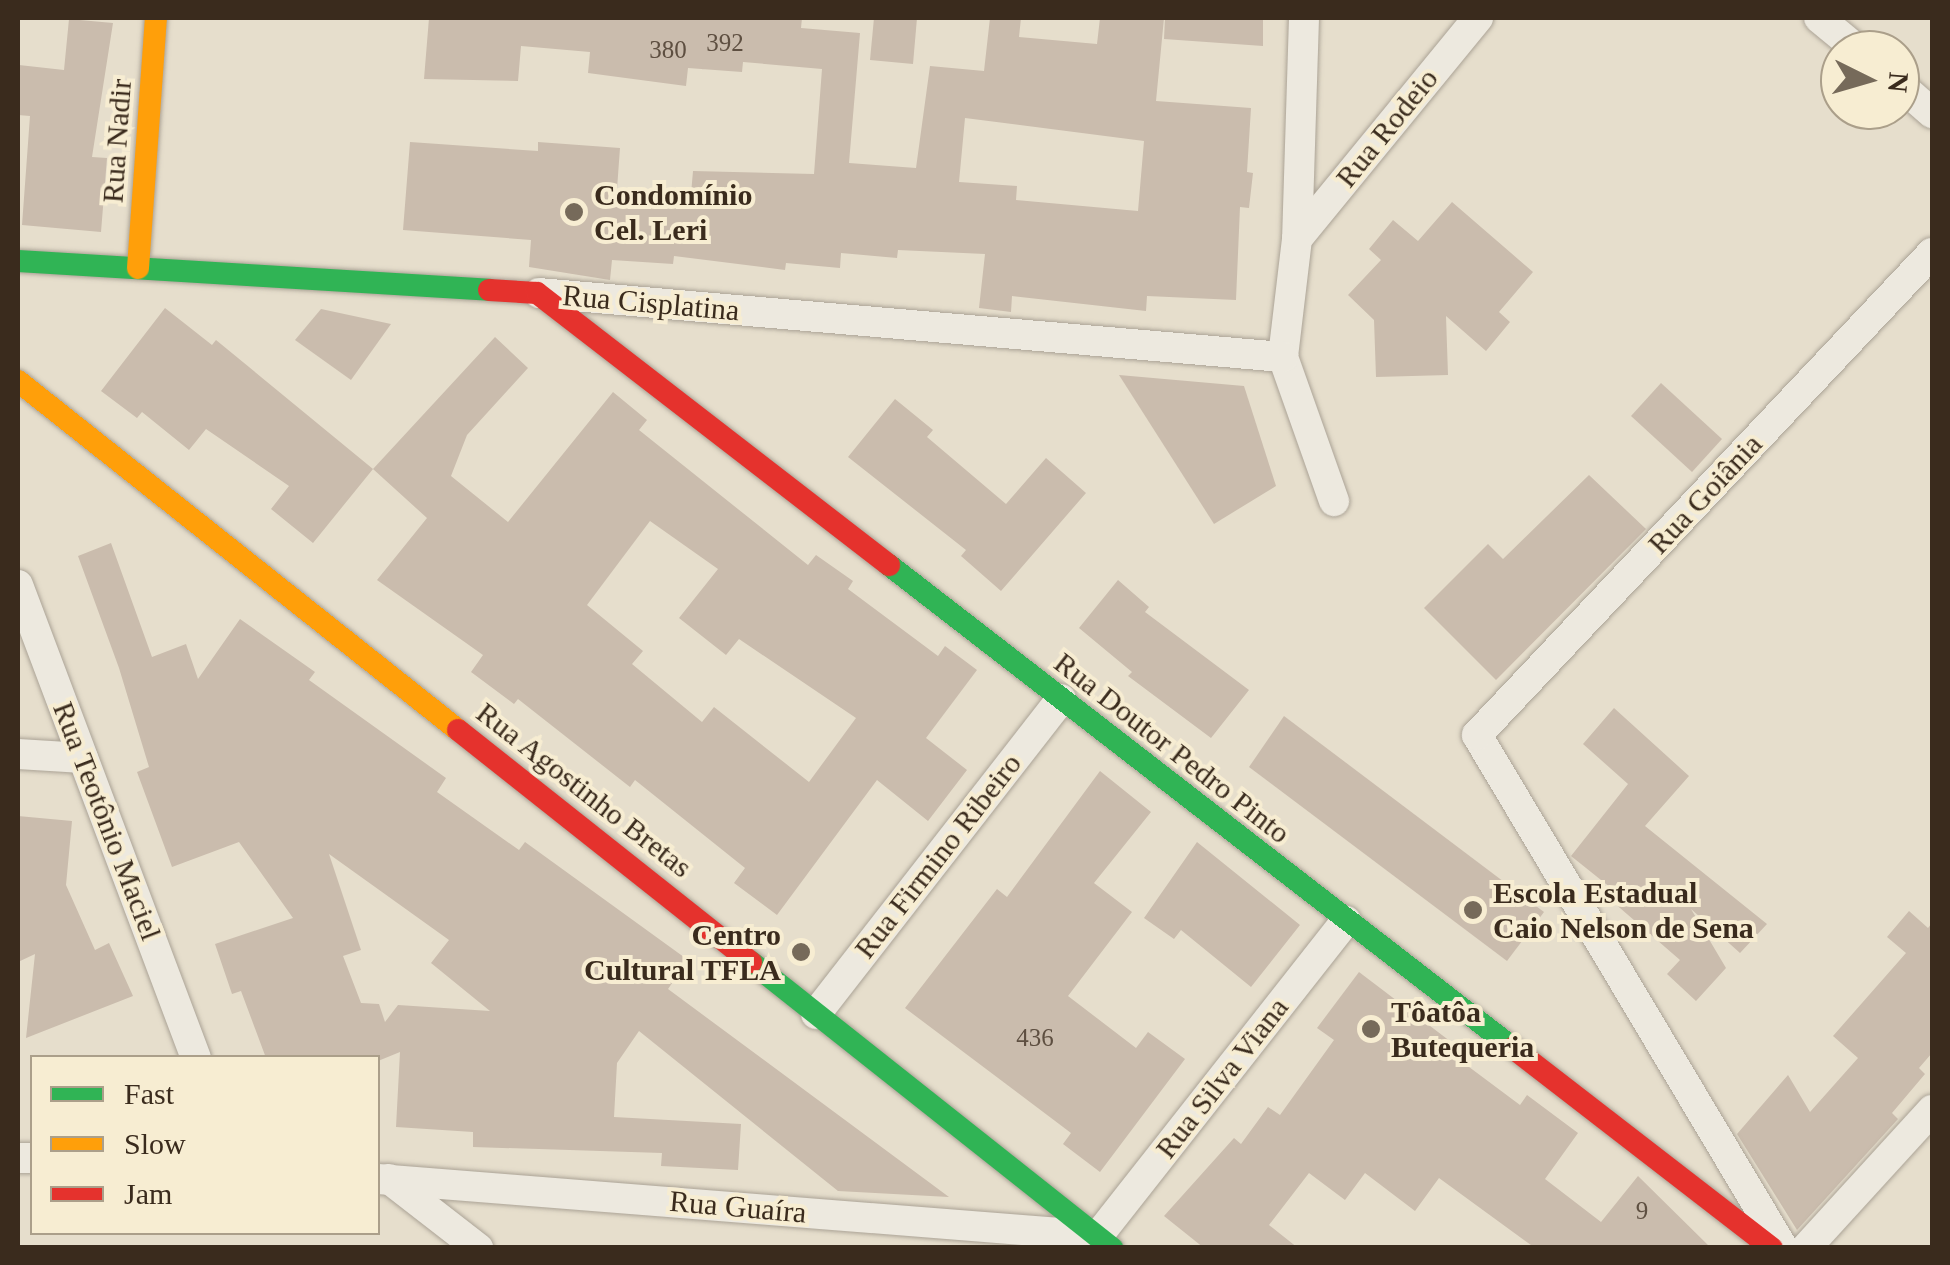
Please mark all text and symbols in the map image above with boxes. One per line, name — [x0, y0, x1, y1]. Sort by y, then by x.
house number: 392 — [706, 28, 744, 58]
north arrow — [1820, 30, 1920, 130]
house number: 380 — [649, 35, 687, 65]
street label: Rua Rodeio — [1328, 61, 1446, 195]
text: N — [1882, 71, 1915, 94]
street label: Rua Nadir — [95, 78, 139, 204]
place label: Condomínio Cel. Leri — [594, 177, 752, 248]
marker: Condomínio Cel. Leri — [563, 201, 585, 223]
street label: Rua Cisplatina — [561, 277, 741, 329]
street label: Rua Goiânia — [1640, 427, 1770, 561]
street label: Rua Doutor Pedro Pinto — [1047, 645, 1297, 851]
street label: Rua Agostinho Bretas — [469, 694, 699, 886]
street label: Rua Teotônio Maciel — [45, 697, 169, 945]
street label: Rua Firmino Ribeiro — [847, 746, 1029, 966]
place label: Escola Estadual Caio Nelson de Sena — [1493, 875, 1754, 946]
marker: Escola Estadual Caio Nelson de Sena — [1462, 899, 1484, 921]
place label: Centro Cultural TFLA — [583, 917, 781, 988]
marker: Centro Cultural TFLA — [790, 941, 812, 963]
street label: Rua Silva Viana — [1148, 990, 1296, 1166]
place label: Tôatôa Butequeria — [1391, 994, 1534, 1064]
marker: Tôatôa Butequeria — [1360, 1018, 1382, 1040]
house number: 436 — [1016, 1023, 1054, 1053]
legend — [30, 1055, 380, 1235]
text: Fast — [124, 1077, 174, 1110]
text: Slow — [124, 1127, 186, 1160]
text: Jam — [124, 1177, 172, 1210]
street label: Rua Guaíra — [668, 1183, 808, 1231]
house number: 9 — [1636, 1196, 1648, 1226]

